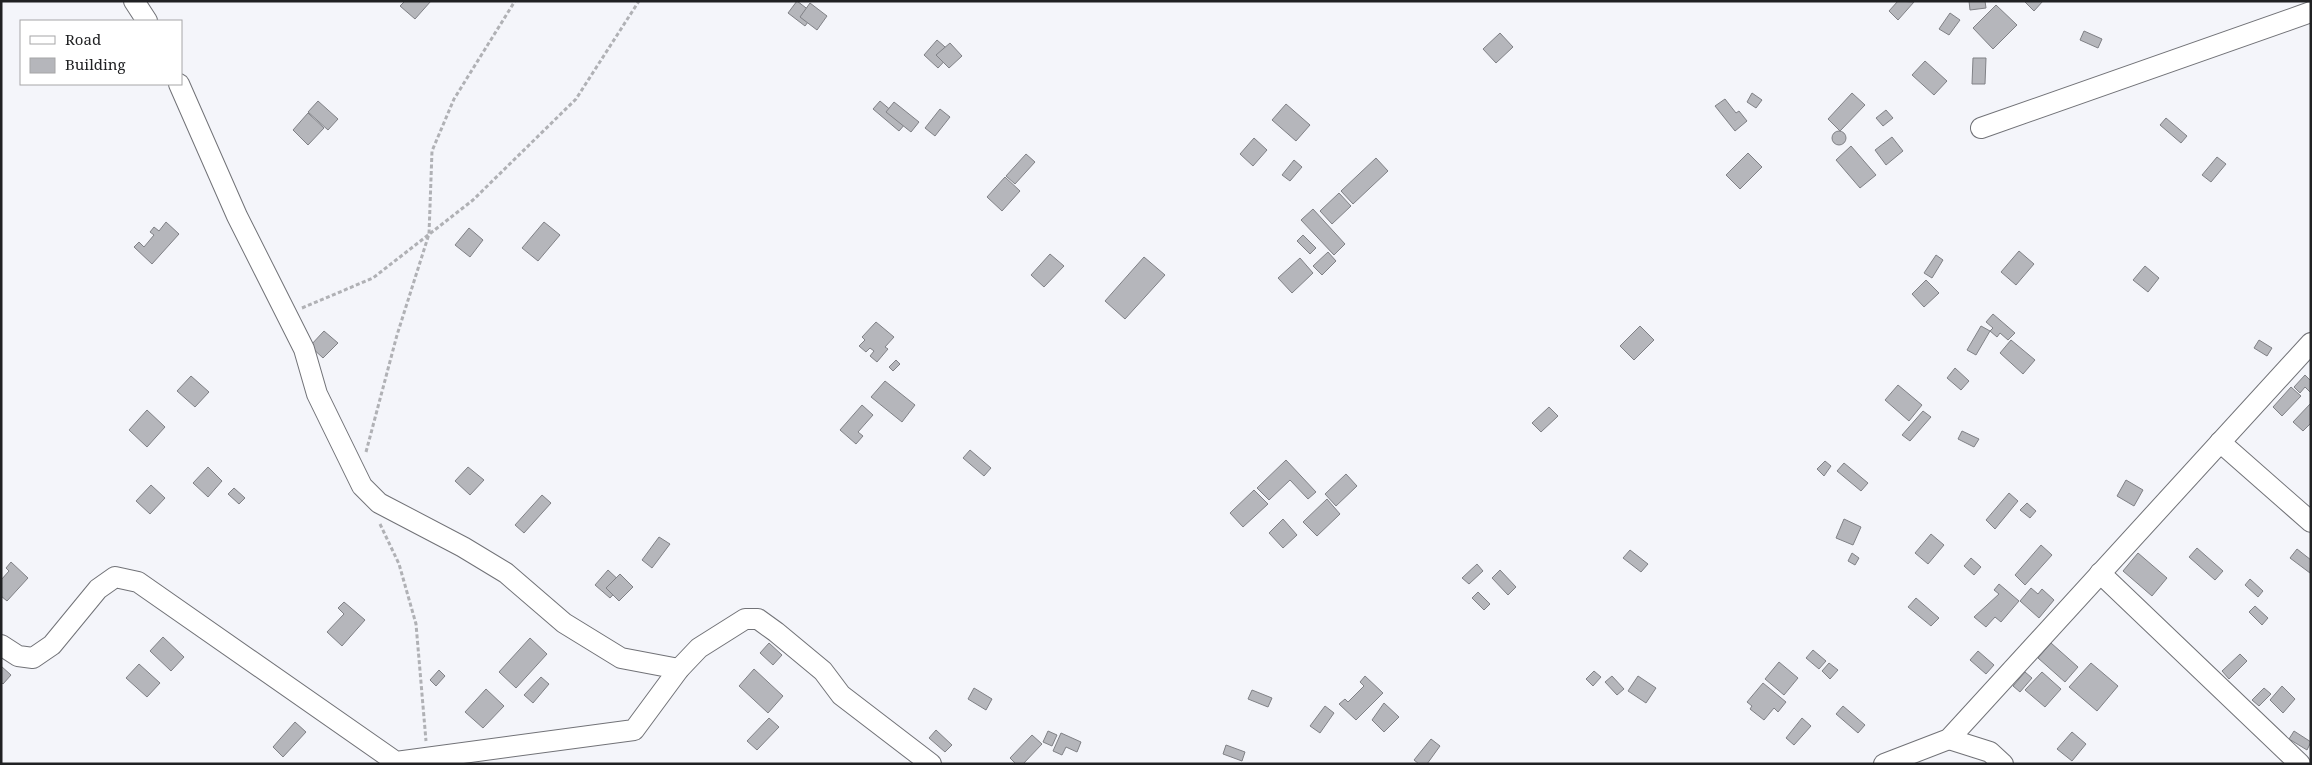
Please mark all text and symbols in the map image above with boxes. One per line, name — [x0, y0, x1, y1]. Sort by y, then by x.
legend — [20, 20, 182, 85]
text: Road — [65, 29, 101, 49]
text: Building — [65, 54, 126, 74]

